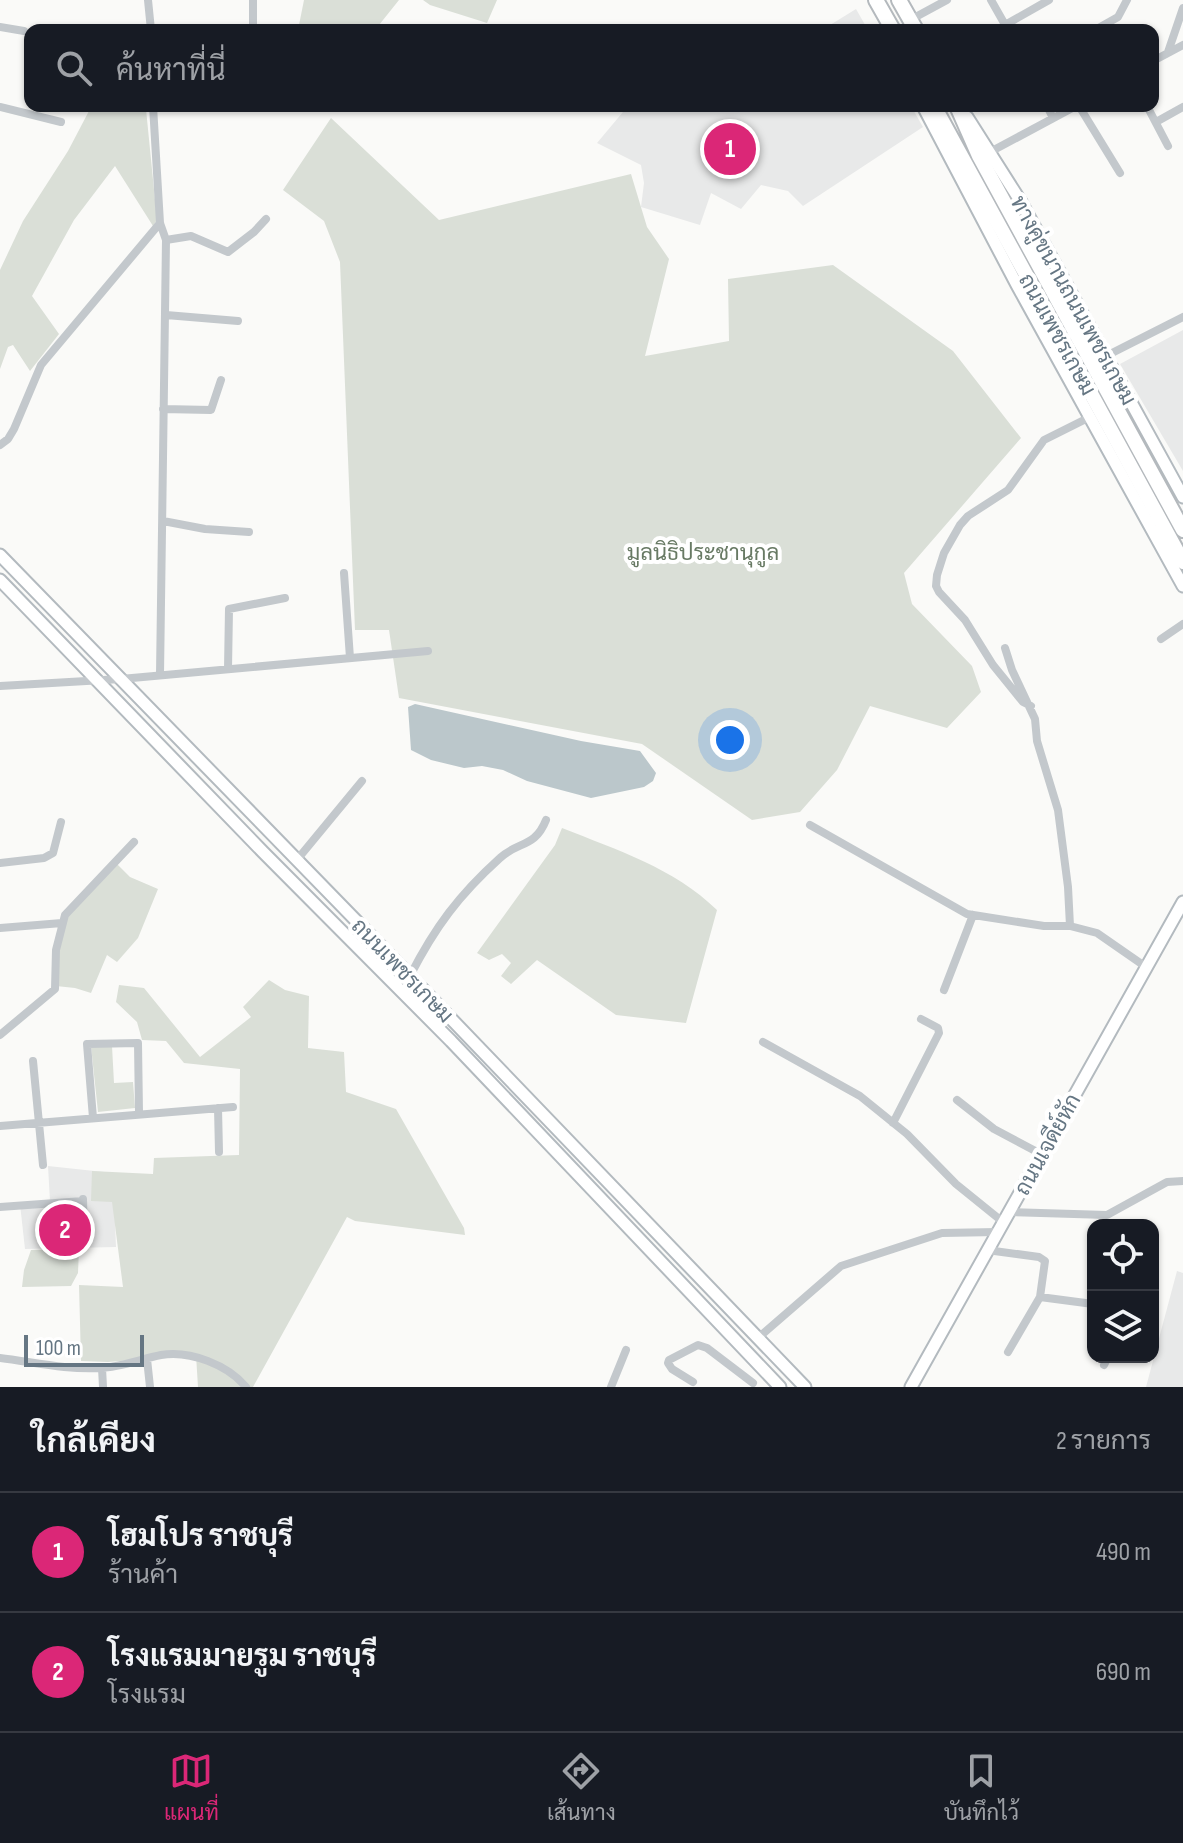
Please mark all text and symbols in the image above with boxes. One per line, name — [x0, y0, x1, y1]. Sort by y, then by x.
search box — [24, 24, 1159, 112]
icon: search — [52, 46, 96, 90]
text: ค้นหาที่นี่ — [116, 53, 226, 89]
pin: 1 — [704, 119, 756, 179]
street label: ทางคู่ขนานถนนเพชรเกษม — [1005, 191, 1143, 409]
street label: ถนนเพชรเกษม — [1014, 268, 1102, 400]
park label: มูลนิธิประชานุกูล — [627, 539, 779, 568]
your location — [710, 720, 750, 760]
street label: ถนนเพชรเกษม — [345, 913, 459, 1029]
street label: ถนนเจดีย์หัก — [1008, 1088, 1087, 1200]
pin: 2 — [39, 1200, 91, 1260]
map controls — [1087, 1219, 1159, 1363]
button: locate — [1087, 1219, 1159, 1291]
button: layers — [1087, 1291, 1159, 1363]
scale bar — [24, 1331, 144, 1367]
text: 100 m — [36, 1335, 81, 1362]
text: ใกล้เคียง — [32, 1421, 156, 1462]
text: 2 รายการ — [1056, 1426, 1151, 1457]
text: โฮมโปร ราชบุรี — [108, 1519, 293, 1555]
text: 1 — [53, 1537, 63, 1568]
text: 490 m — [1096, 1537, 1151, 1568]
text: ร้านค้า — [108, 1560, 178, 1591]
text: โรงแรมมายรูม ราชบุรี — [108, 1639, 377, 1675]
text: 2 — [52, 1657, 64, 1688]
text: 690 m — [1096, 1657, 1151, 1688]
text: โรงแรม — [108, 1680, 186, 1711]
tab: แผนที่ — [164, 1749, 219, 1827]
tab: เส้นทาง — [547, 1749, 616, 1827]
tab: บันทึกไว้ — [944, 1749, 1019, 1827]

